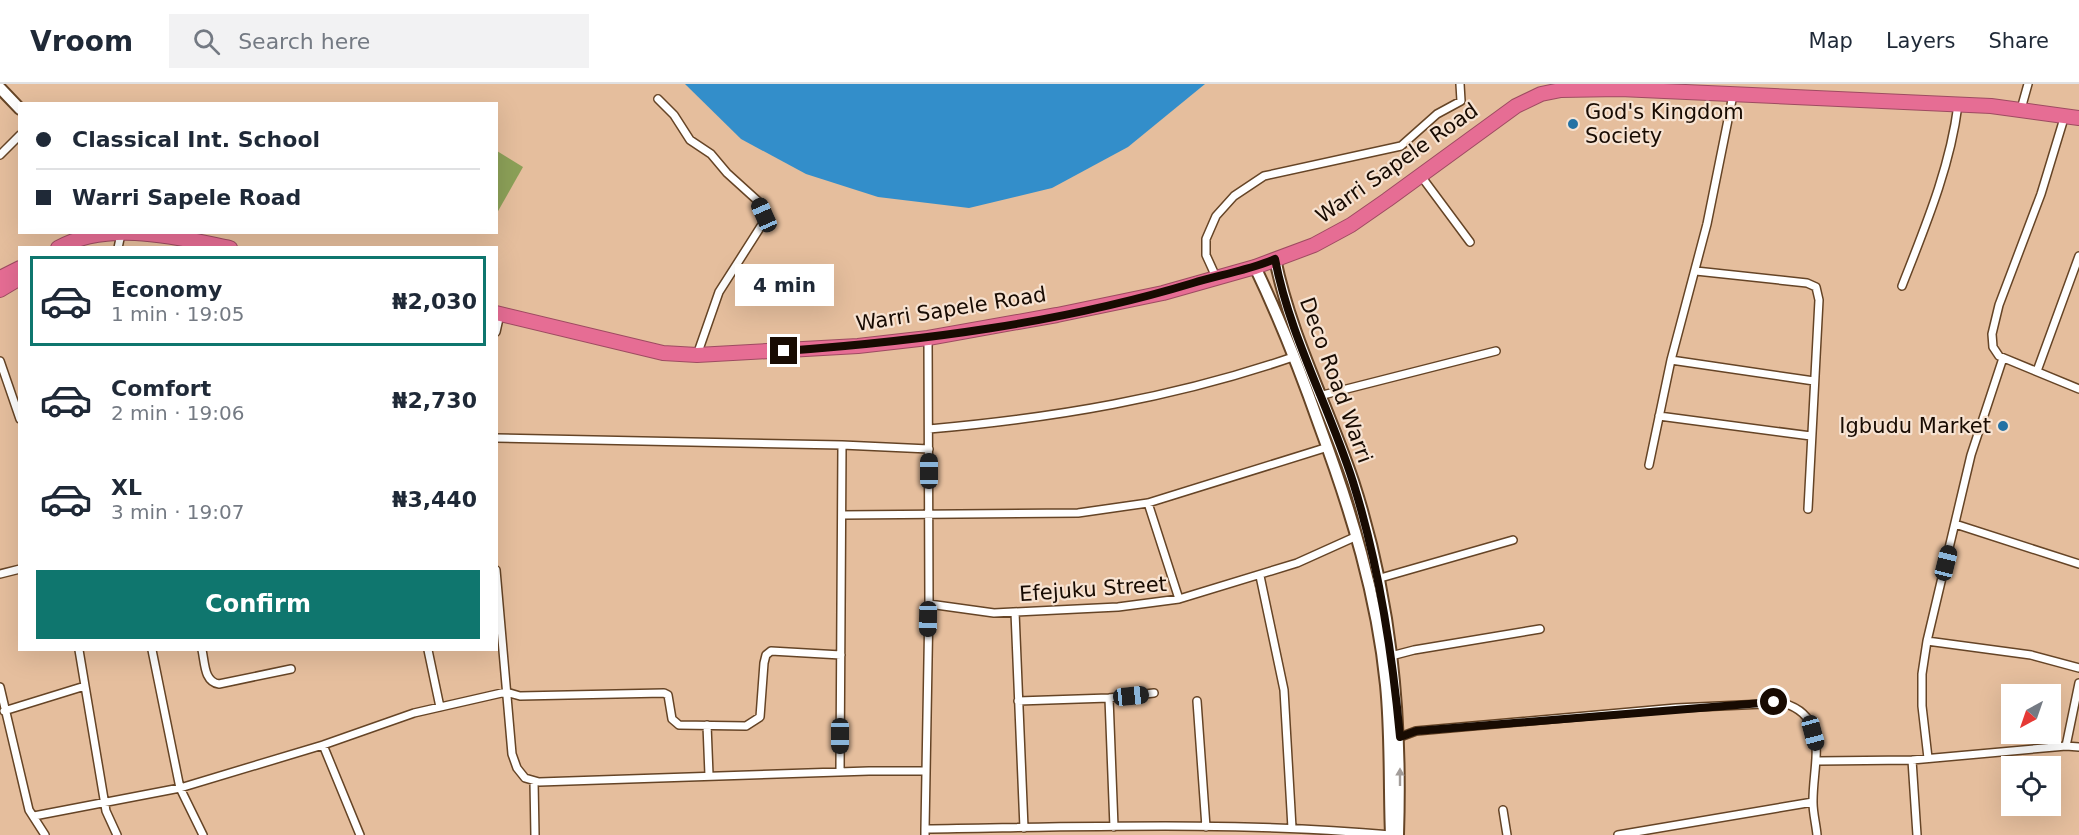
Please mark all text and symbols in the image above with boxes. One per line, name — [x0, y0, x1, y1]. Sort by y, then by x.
search box — [169, 14, 589, 68]
text: Vroom — [30, 25, 133, 58]
icon: search — [190, 25, 223, 58]
text: Search here — [238, 29, 370, 54]
text: Map — [1809, 29, 1853, 53]
text: Layers — [1886, 29, 1955, 53]
text: Share — [1988, 29, 2049, 53]
street label: Warri Sapele Road — [1311, 98, 1483, 228]
place label: God's Kingdom Society — [1585, 100, 1744, 148]
marker: God's Kingdom Society — [1566, 117, 1580, 131]
text: Classical Int. School — [72, 127, 320, 152]
text: Warri Sapele Road — [72, 185, 301, 210]
car — [748, 195, 780, 235]
callout: 4 min — [734, 264, 834, 306]
text: 4 min — [753, 273, 816, 297]
icon: car — [39, 274, 93, 328]
text: Economy — [111, 277, 222, 302]
street label: Warri Sapele Road — [854, 282, 1048, 336]
text: ₦2,030 — [392, 289, 477, 314]
street label: Deco Road Warri — [1295, 294, 1377, 466]
text: 1 min · 19:05 — [111, 302, 245, 326]
route end — [770, 337, 797, 364]
icon: car — [39, 373, 93, 427]
text: Comfort — [111, 376, 211, 401]
text: ₦2,730 — [392, 388, 477, 413]
text: 2 min · 19:06 — [111, 401, 245, 425]
place label: Igbudu Market — [1839, 414, 1991, 438]
marker: Igbudu Market — [1996, 419, 2010, 433]
car — [920, 453, 938, 489]
icon: car — [39, 472, 93, 526]
text: XL — [111, 475, 142, 500]
text: ₦3,440 — [392, 487, 477, 512]
text: 3 min · 19:07 — [111, 500, 245, 524]
car — [1933, 543, 1959, 583]
button: Confirm — [36, 570, 480, 639]
street label: Efejuku Street — [1018, 572, 1168, 606]
car — [919, 601, 937, 637]
north arrow — [2001, 684, 2061, 744]
map controls — [2001, 684, 2061, 816]
car — [1112, 685, 1150, 707]
route start — [1760, 688, 1787, 715]
car — [1800, 713, 1826, 753]
car — [831, 718, 849, 754]
button: locate — [2001, 756, 2061, 816]
one-way arrow — [1395, 767, 1405, 786]

